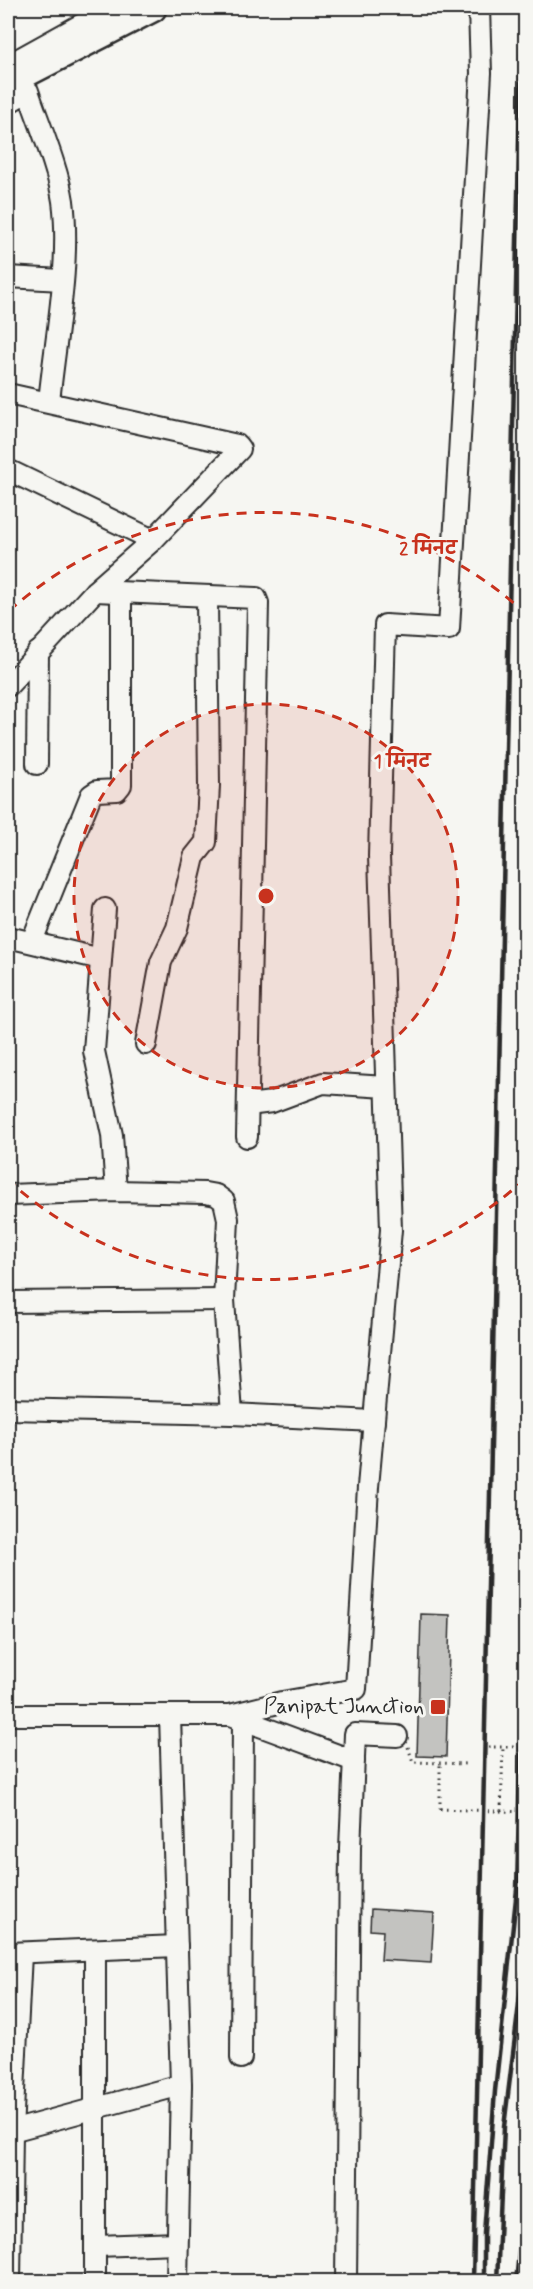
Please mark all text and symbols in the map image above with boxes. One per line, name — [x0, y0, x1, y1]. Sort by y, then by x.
text: 2 मिनट — [399, 533, 459, 561]
text: 1 मिनट — [374, 746, 433, 774]
centre of rings — [256, 886, 276, 906]
place label: Panipat Junction — [264, 1693, 424, 1721]
marker: Panipat Junction — [429, 1698, 447, 1716]

